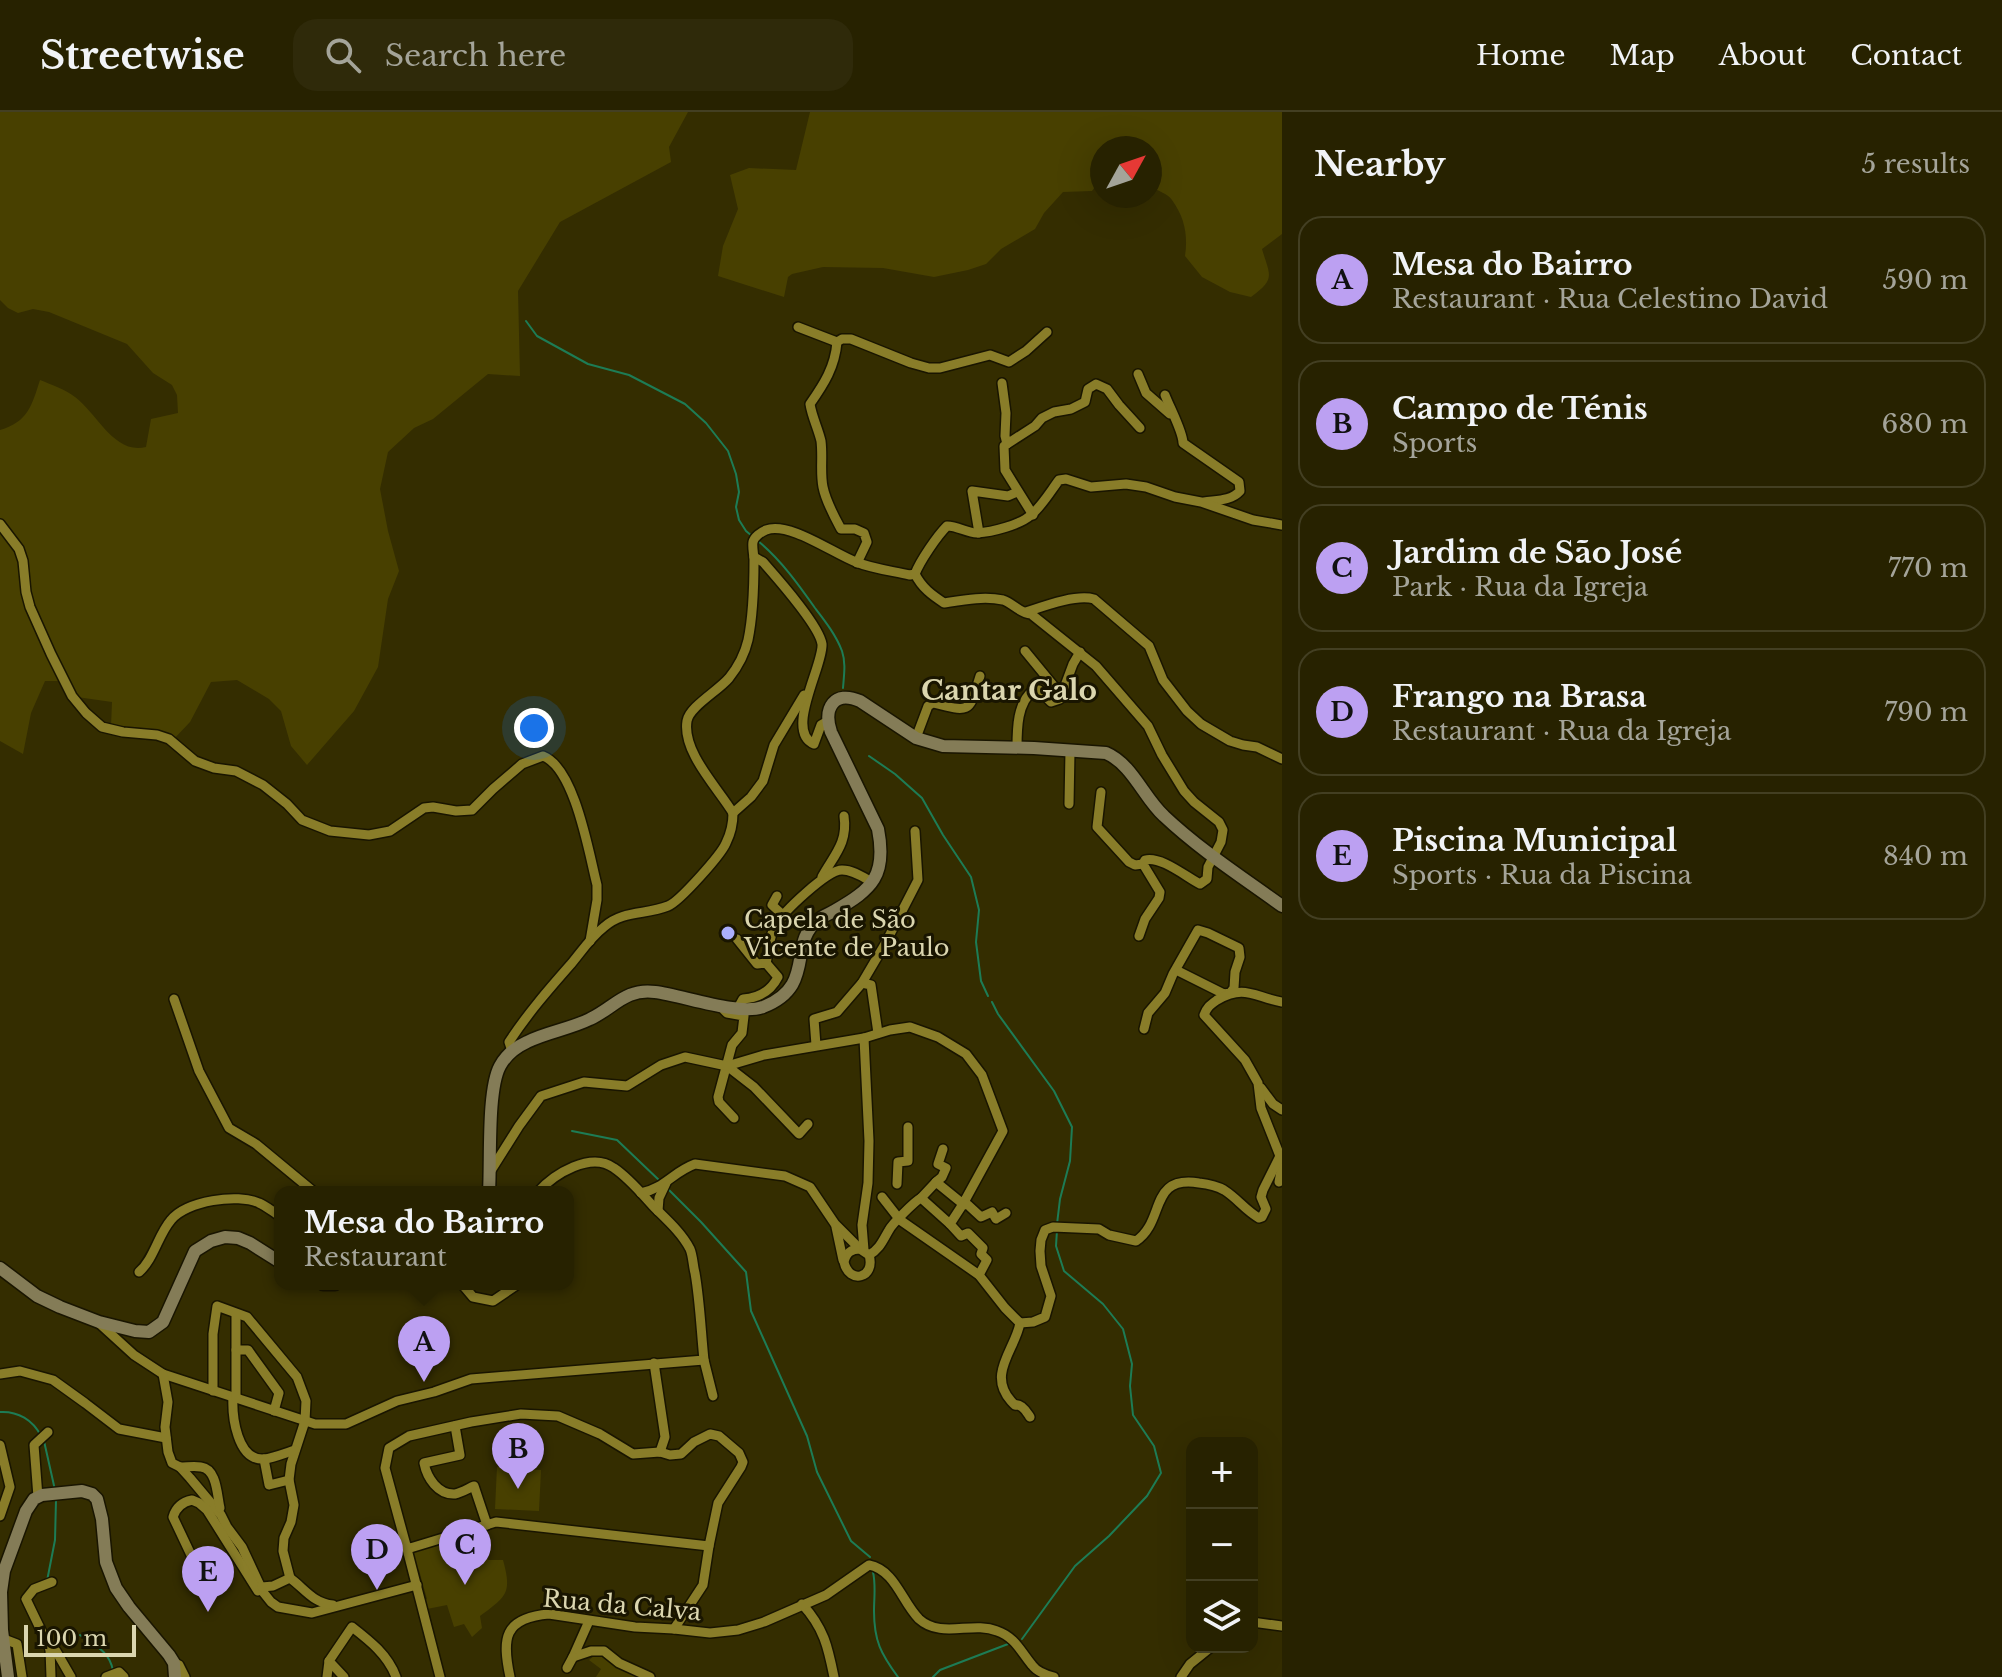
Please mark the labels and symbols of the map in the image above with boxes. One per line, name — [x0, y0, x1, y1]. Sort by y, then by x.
north arrow — [1090, 136, 1162, 208]
district label: Cantar Galo — [921, 673, 1097, 708]
your location — [514, 708, 554, 748]
place label: Capela de São Vicente de Paulo — [743, 905, 950, 962]
marker: Capela de São Vicente de Paulo — [719, 924, 737, 942]
pin: A — [398, 1316, 450, 1382]
pin: B — [492, 1423, 544, 1489]
pin: C — [439, 1519, 491, 1585]
pin: D — [351, 1524, 403, 1590]
pin: E — [182, 1546, 234, 1612]
street label: Rua da Calva — [542, 1584, 703, 1626]
scale bar — [24, 1621, 136, 1657]

